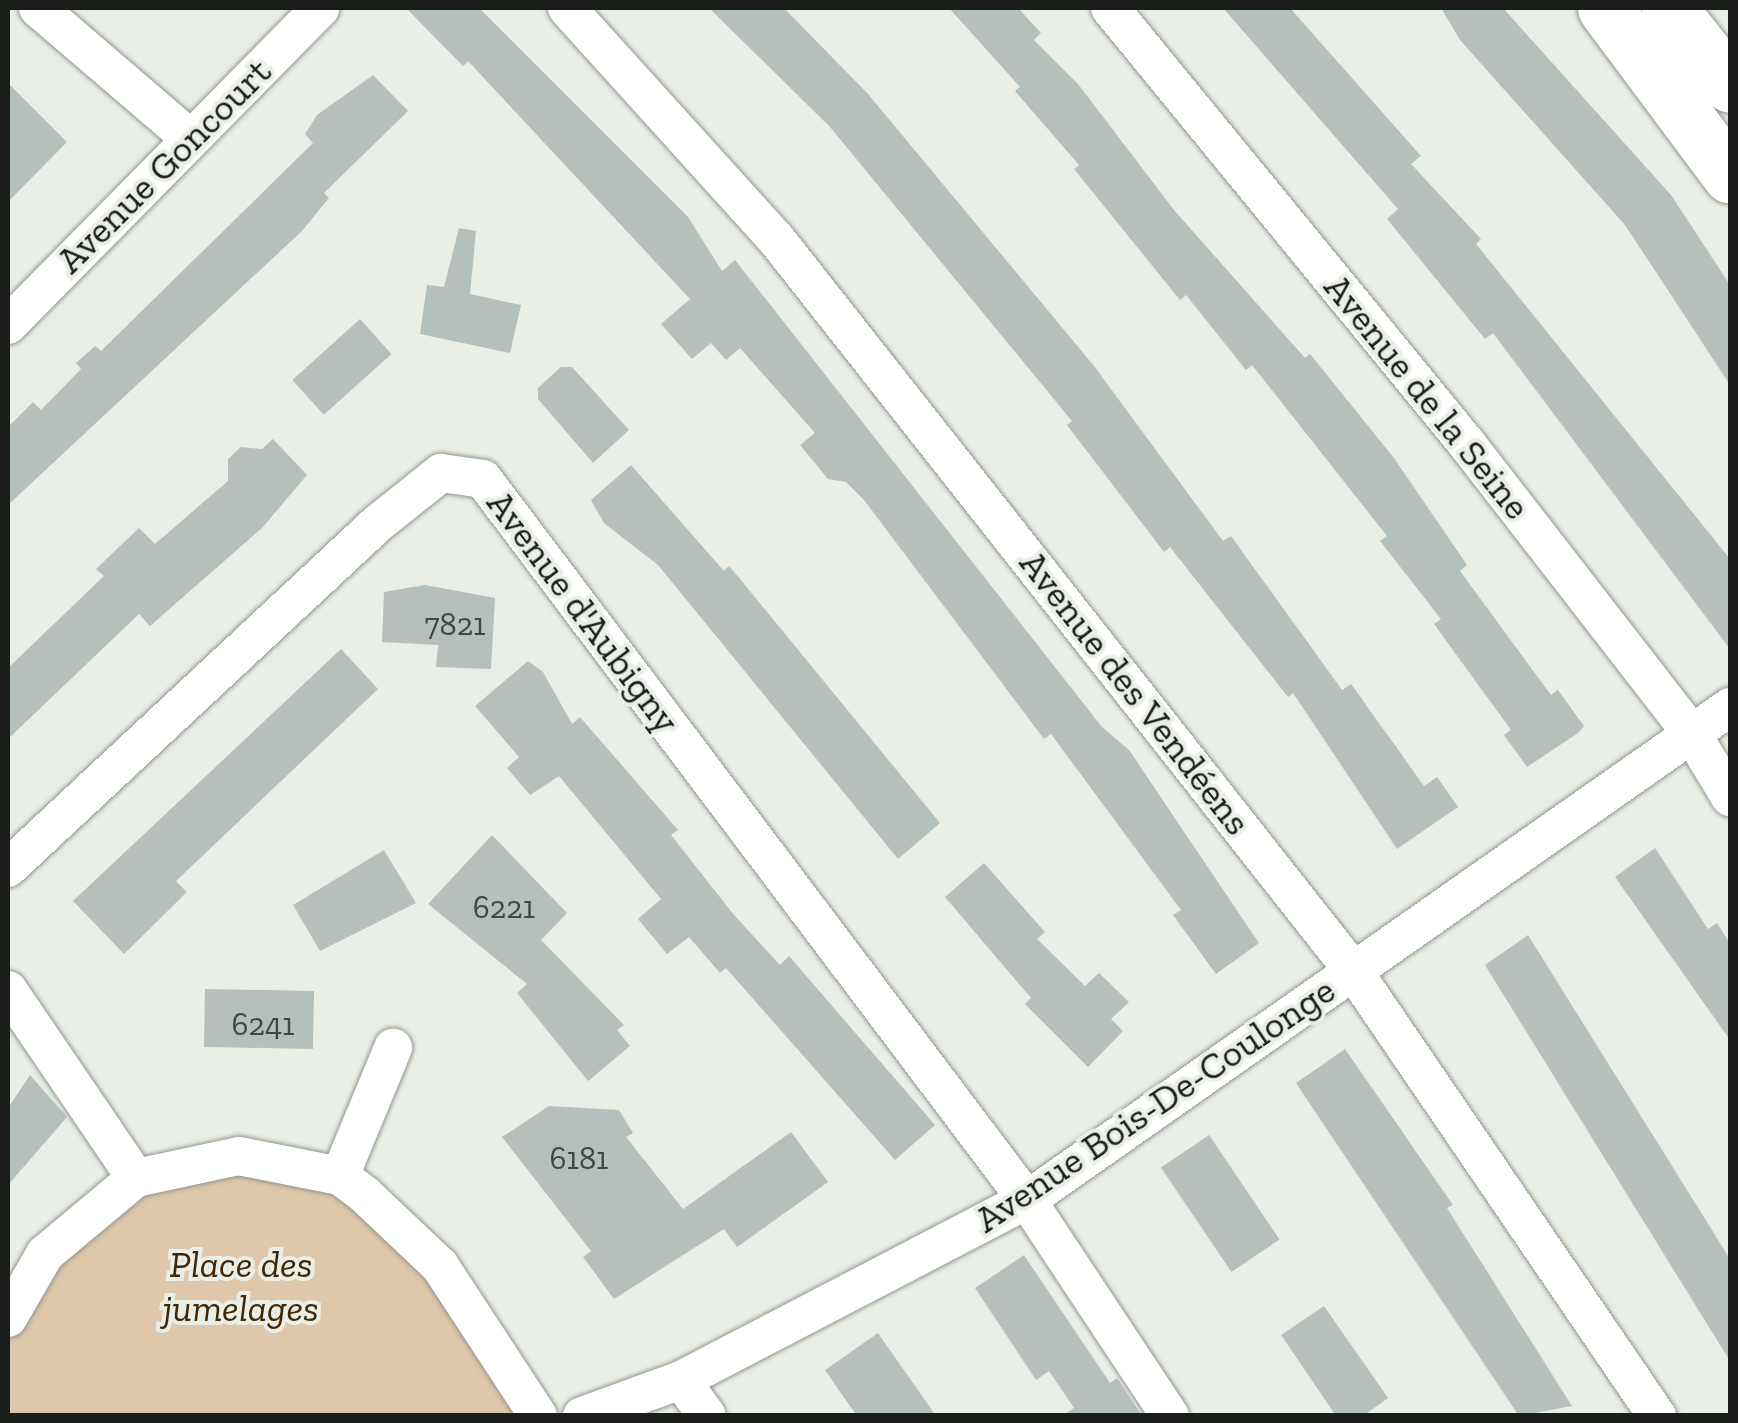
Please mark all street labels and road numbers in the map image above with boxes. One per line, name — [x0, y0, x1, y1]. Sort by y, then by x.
street label: Avenue Goncourt — [47, 49, 281, 283]
street label: Avenue de la Seine — [1314, 265, 1540, 529]
street label: Avenue d'Aubigny — [477, 482, 689, 742]
street label: Avenue des Vendéens — [1009, 541, 1261, 845]
street label: Avenue Bois-De-Coulonge — [966, 967, 1344, 1243]

